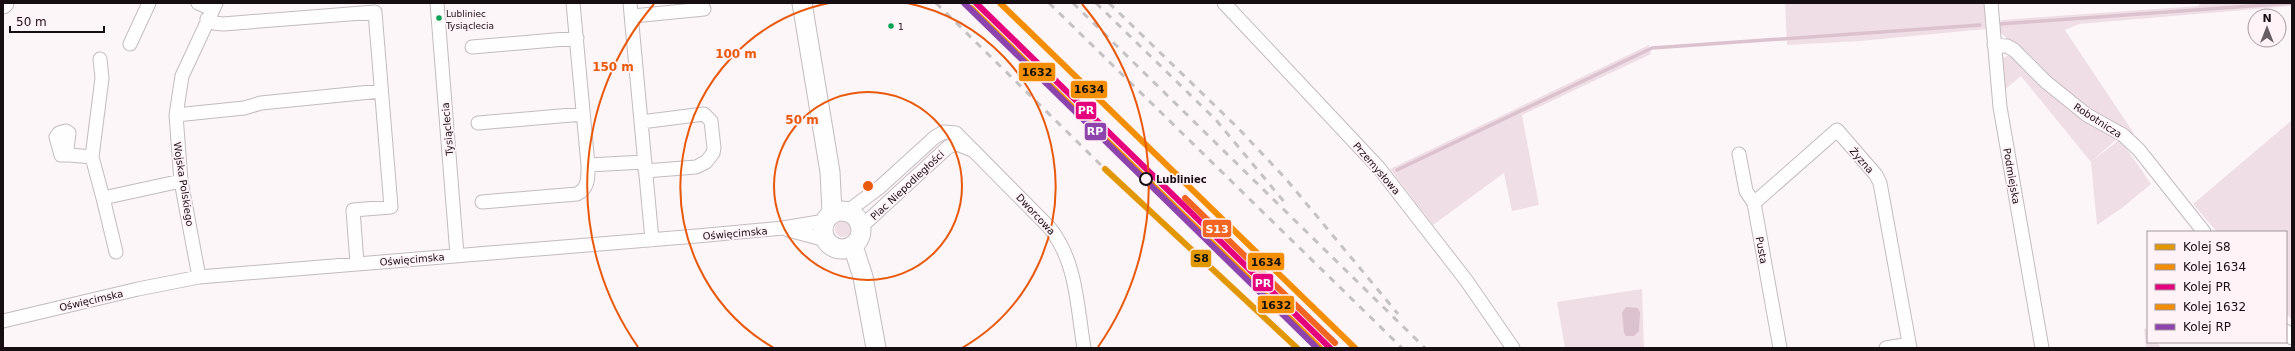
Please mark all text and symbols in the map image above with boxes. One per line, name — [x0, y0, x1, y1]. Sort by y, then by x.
scale bar — [10, 8, 104, 34]
north arrow — [2247, 8, 2287, 48]
place label: Lubliniec Tysiąclecia — [445, 9, 494, 31]
text: N — [2262, 12, 2272, 25]
marker: Lubliniec Tysiąclecia — [434, 13, 444, 23]
text: 50 m — [16, 15, 47, 29]
marker: 1 — [886, 21, 896, 31]
place label: 1 — [898, 22, 904, 32]
text: 100 m — [715, 47, 757, 61]
text: 150 m — [592, 60, 634, 74]
line badge: 1632 — [1018, 62, 1056, 82]
text: 1632 — [1022, 66, 1052, 79]
line badge: 1634 — [1070, 80, 1108, 99]
text: 1634 — [1074, 83, 1105, 96]
line badge: PR — [1075, 101, 1097, 120]
street label: Robotnicza — [2072, 101, 2124, 140]
street label: Tysiąclecia — [440, 102, 455, 157]
text: PR — [1078, 104, 1095, 117]
text: 50 m — [785, 113, 819, 127]
line badge: RP — [1084, 122, 1107, 141]
text: RP — [1087, 125, 1103, 138]
street label: Przemysłowa — [1351, 140, 1402, 197]
street label: Wojska Polskiego — [171, 141, 196, 227]
street label: Żyzna — [1847, 145, 1877, 175]
street label: Podmiejska — [2001, 147, 2022, 205]
street label: Plac Niepodległości — [868, 148, 946, 222]
marker: Lubliniec — [1139, 172, 1153, 186]
place label: Lubliniec — [1156, 174, 1207, 185]
centre of rings — [861, 179, 875, 193]
street label: Dworcowa — [1014, 192, 1057, 237]
line badge: S13 — [1202, 219, 1232, 238]
text: S13 — [1205, 223, 1229, 236]
street label: Oświęcimska — [702, 225, 768, 242]
legend — [2147, 231, 2287, 343]
street label: Pusta — [1754, 236, 1769, 265]
text: Kolej S8 — [2183, 240, 2231, 254]
line badge: S8 — [1190, 249, 1212, 268]
street label: Oświęcimska — [379, 251, 445, 268]
text: S8 — [1193, 252, 1209, 265]
line badge: 1634 — [1247, 252, 1285, 271]
text: 1634 — [1251, 256, 1282, 269]
text: Kolej 1634 — [2183, 260, 2246, 274]
line badge: PR — [1252, 273, 1274, 292]
text: PR — [1255, 277, 1272, 290]
text: Kolej PR — [2183, 280, 2231, 294]
street label: Oświęcimska — [58, 288, 124, 313]
line badge: 1632 — [1257, 295, 1295, 314]
text: 1632 — [1261, 299, 1291, 312]
text: Kolej 1632 — [2183, 300, 2246, 314]
text: Kolej RP — [2183, 320, 2231, 334]

